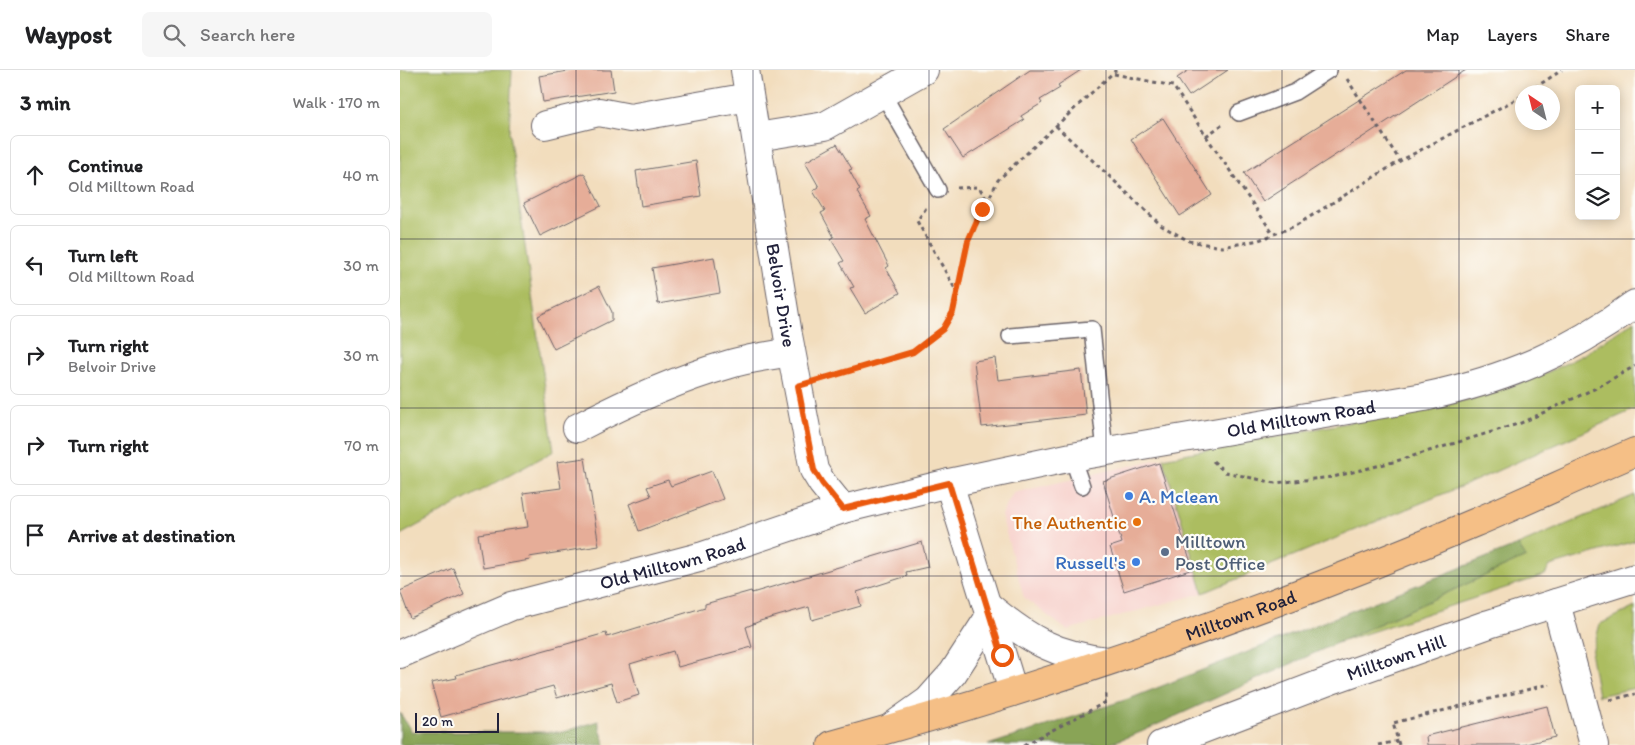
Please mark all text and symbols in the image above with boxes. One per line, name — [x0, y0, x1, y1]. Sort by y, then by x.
search box — [142, 12, 492, 57]
text: Waypost — [25, 20, 112, 49]
icon: search — [160, 21, 188, 49]
text: Search here — [200, 23, 295, 46]
text: Map — [1426, 24, 1459, 46]
text: Layers — [1487, 24, 1537, 46]
text: Share — [1565, 24, 1610, 46]
north arrow — [1515, 85, 1560, 130]
map controls — [1575, 85, 1620, 220]
button: + — [1575, 85, 1620, 130]
text: 3 min — [20, 90, 70, 115]
text: Walk · 170 m — [293, 93, 380, 112]
button: − — [1575, 130, 1620, 175]
text: Continue — [68, 154, 143, 177]
icon: ahead — [21, 161, 49, 189]
text: 40 m — [342, 166, 379, 185]
button: layers — [1575, 175, 1620, 220]
text: Old Milltown Road — [68, 177, 194, 196]
route end — [971, 198, 994, 221]
street label: Belvoir Drive — [761, 242, 801, 349]
text: Turn left — [68, 244, 138, 267]
icon: left — [21, 251, 49, 279]
text: 30 m — [343, 256, 379, 275]
text: Old Milltown Road — [68, 267, 194, 286]
text: Turn right — [68, 334, 149, 357]
icon: right — [21, 341, 49, 369]
text: 30 m — [343, 346, 379, 365]
text: Belvoir Drive — [68, 357, 156, 376]
street label: Old Milltown Road — [1225, 395, 1377, 442]
icon: right — [21, 431, 49, 459]
text: Turn right — [68, 434, 149, 457]
text: 70 m — [344, 436, 379, 455]
place label: A. Mclean — [1139, 485, 1219, 508]
marker: A. Mclean — [1123, 490, 1135, 502]
place label: The Authentic — [1012, 511, 1127, 534]
marker: The Authentic — [1131, 516, 1143, 528]
icon: arrive — [21, 521, 49, 549]
text: Arrive at destination — [68, 524, 235, 547]
place label: Milltown Post Office — [1175, 530, 1265, 575]
street label: Old Milltown Road — [597, 532, 748, 595]
marker: Milltown Post Office — [1159, 546, 1171, 558]
place label: Russell's — [1055, 551, 1126, 574]
marker: Russell's — [1130, 556, 1142, 568]
street label: Milltown Road — [1182, 584, 1300, 646]
street label: Milltown Hill — [1344, 629, 1449, 686]
route start — [991, 644, 1014, 667]
scale bar — [415, 710, 499, 733]
text: 20 m — [422, 713, 453, 730]

